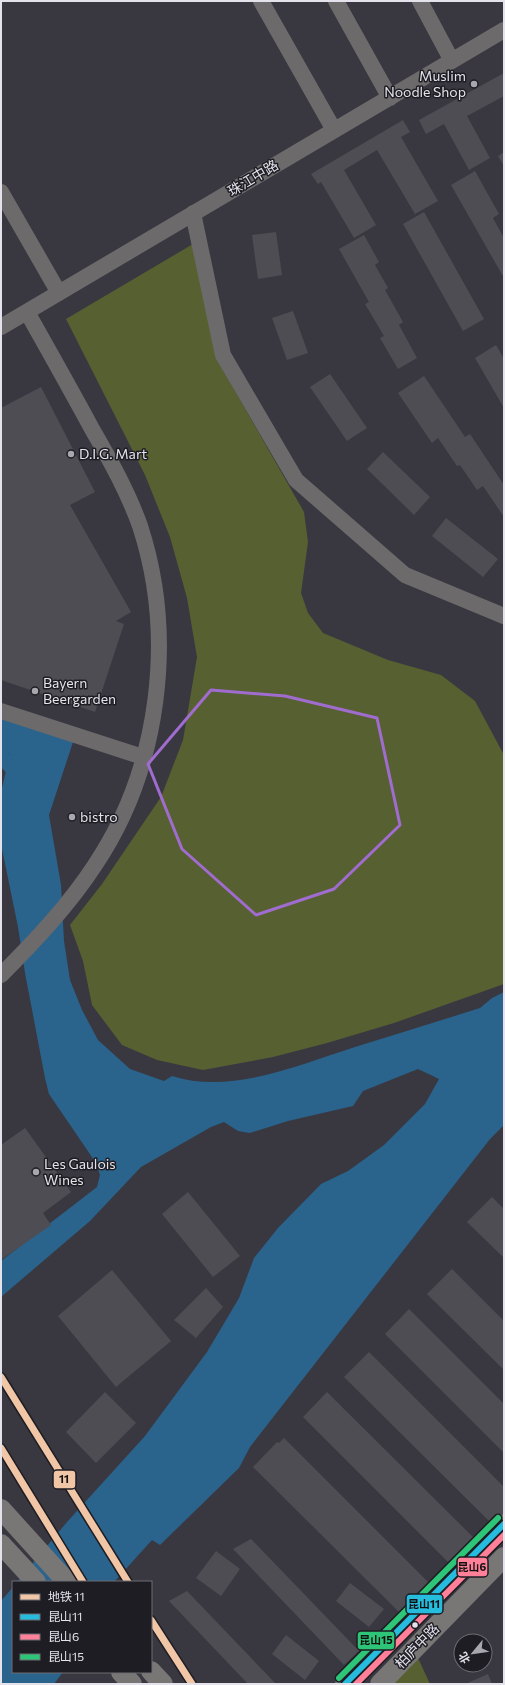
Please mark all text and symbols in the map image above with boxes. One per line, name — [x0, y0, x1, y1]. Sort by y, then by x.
place label: Muslim Noodle Shop — [384, 67, 466, 100]
marker: Muslim Noodle Shop — [469, 79, 479, 89]
street label: 珠江中路 — [224, 156, 281, 199]
place label: D.I.G. Mart — [79, 445, 147, 462]
marker: D.I.G. Mart — [66, 449, 76, 459]
place label: Bayern Beergarden — [43, 674, 116, 707]
marker: Bayern Beergarden — [30, 686, 40, 696]
place label: bistro — [80, 808, 118, 825]
marker: bistro — [67, 812, 77, 822]
place label: Les Gaulois Wines — [44, 1155, 116, 1188]
marker: Les Gaulois Wines — [31, 1167, 41, 1177]
line badge: 11 — [53, 1470, 76, 1489]
text: 11 — [59, 1472, 69, 1485]
line badge: 昆山6 — [457, 1557, 488, 1577]
text: 昆山6 — [458, 1560, 487, 1573]
legend — [12, 1581, 152, 1673]
text: 地铁 11 — [48, 1589, 85, 1603]
line badge: 昆山11 — [406, 1594, 443, 1614]
text: 昆山11 — [408, 1597, 440, 1610]
text: 昆山11 — [48, 1609, 82, 1623]
street label: 柏庐中路 — [391, 1620, 442, 1672]
unlabelled marker — [410, 1620, 420, 1630]
text: 昆山6 — [48, 1629, 79, 1643]
line badge: 昆山15 — [357, 1631, 395, 1650]
text: 昆山15 — [359, 1633, 393, 1646]
north arrow — [453, 1633, 493, 1673]
text: 昆山15 — [48, 1649, 84, 1663]
text: 北 — [455, 1650, 472, 1666]

